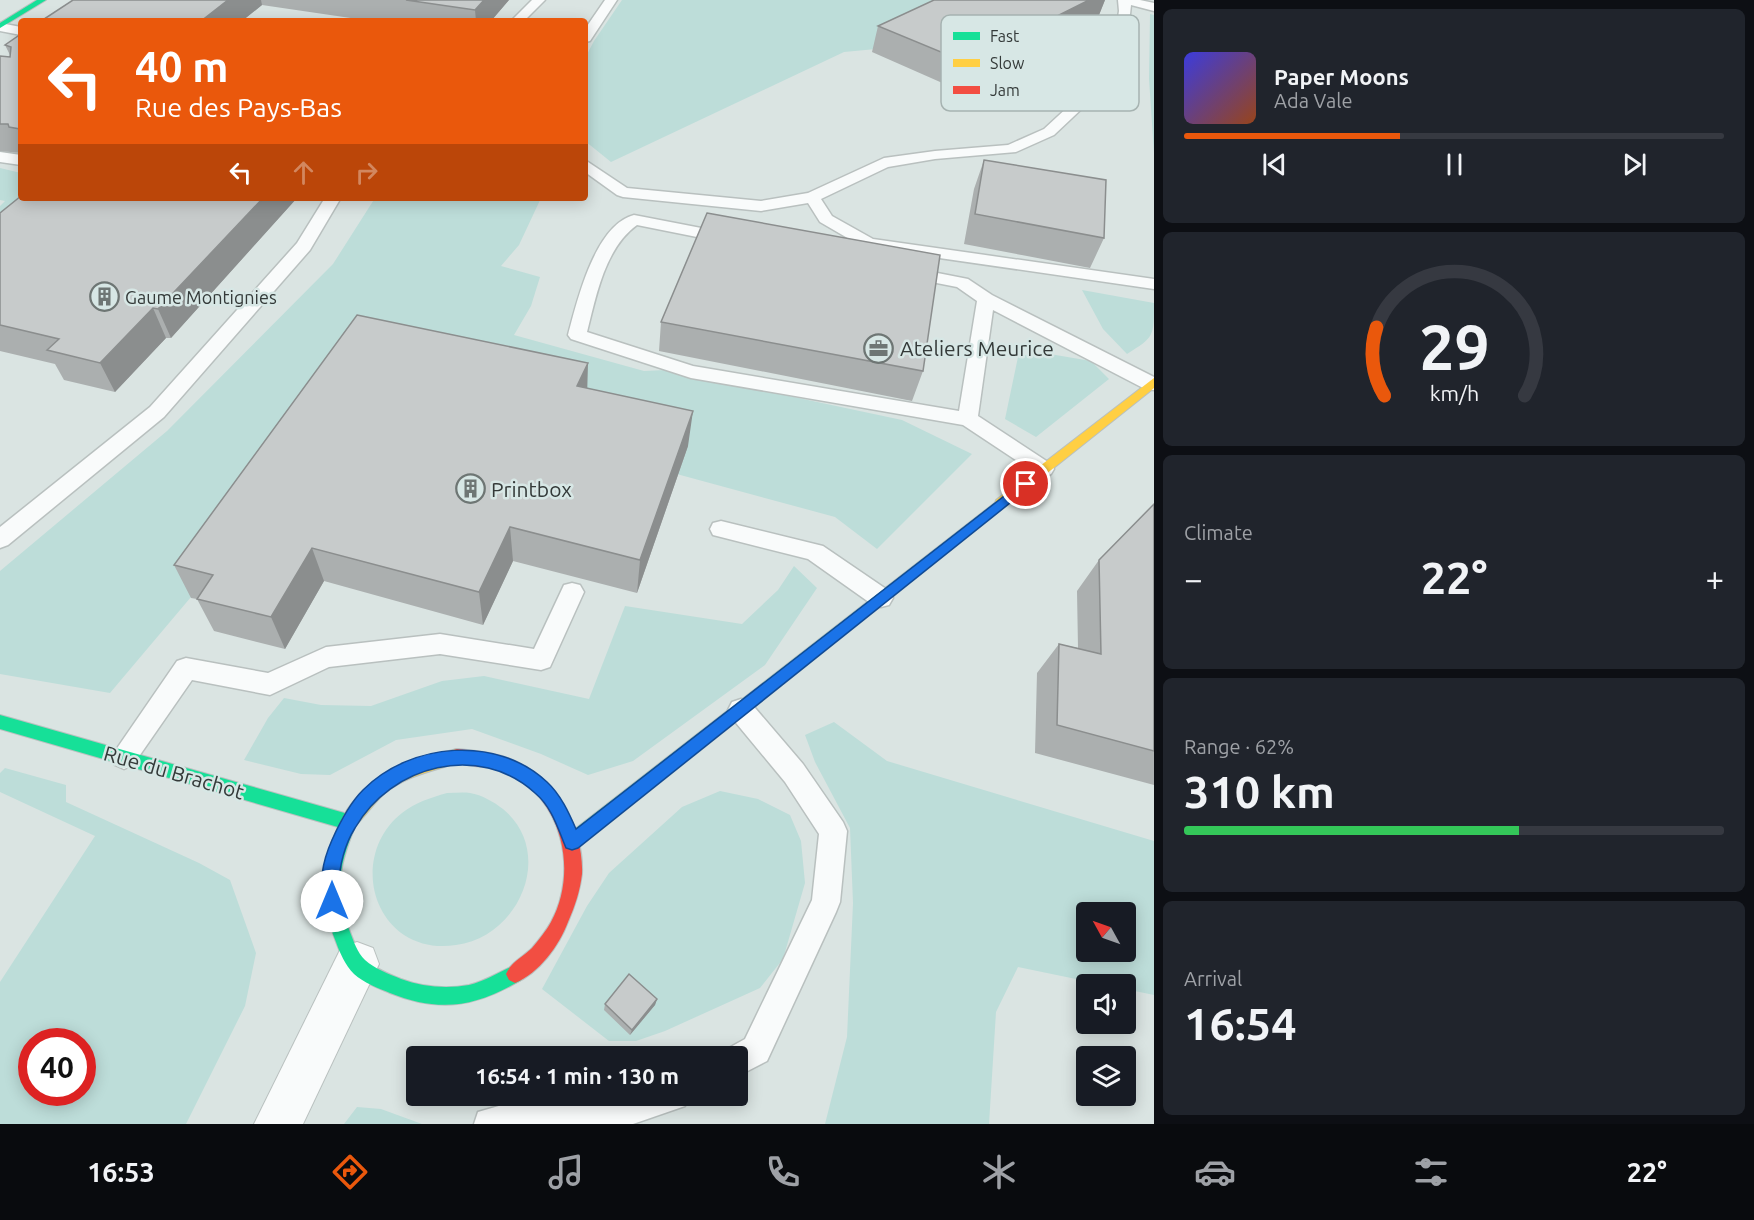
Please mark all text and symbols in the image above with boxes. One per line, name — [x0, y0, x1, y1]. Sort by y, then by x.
legend — [941, 15, 1139, 111]
text: Fast — [990, 27, 1020, 45]
icon: left — [36, 42, 114, 120]
text: 40 m — [135, 43, 229, 90]
text: Slow — [990, 54, 1025, 72]
text: Paper Moons — [1274, 64, 1409, 89]
text: Jam — [990, 81, 1020, 99]
text: Ada Vale — [1274, 89, 1352, 112]
text: Rue des Pays-Bas — [135, 92, 342, 122]
icon: previous — [1258, 148, 1291, 181]
icon: pause — [1438, 148, 1471, 181]
icon: next — [1618, 148, 1651, 181]
icon: left — [224, 156, 257, 189]
icon: ahead — [287, 156, 320, 189]
icon: right — [350, 156, 383, 189]
building icon: Gaume Montignies — [88, 281, 120, 313]
place label: Gaume Montignies — [125, 287, 277, 307]
text: 29 — [1419, 312, 1489, 382]
office icon: Ateliers Meurice — [863, 332, 895, 364]
place label: Ateliers Meurice — [900, 336, 1054, 360]
text: km/h — [1429, 381, 1479, 405]
pin — [1000, 458, 1051, 509]
icon: arrive — [1009, 467, 1042, 500]
building icon: Printbox — [454, 473, 486, 505]
place label: Printbox — [491, 477, 572, 501]
text: Climate — [1184, 521, 1253, 544]
text: 22° — [1421, 552, 1487, 603]
text: − — [1184, 560, 1203, 597]
text: + — [1705, 560, 1724, 597]
text: Range · 62% — [1184, 735, 1294, 758]
street label: Rue du Brachot — [101, 740, 247, 804]
text: 310 km — [1184, 766, 1335, 817]
position arrow — [300, 869, 364, 933]
north arrow — [1076, 902, 1136, 962]
map controls — [1076, 902, 1136, 1106]
text: Arrival — [1184, 967, 1242, 990]
button: sound — [1076, 974, 1136, 1034]
text: 16:54 — [1184, 998, 1297, 1049]
speed limit sign: 40 — [18, 1028, 96, 1106]
button: layers — [1076, 1046, 1136, 1106]
text: 16:54 · 1 min · 130 m — [475, 1063, 679, 1088]
icon: directions — [329, 1151, 371, 1193]
icon: music — [545, 1151, 587, 1193]
icon: phone — [762, 1151, 804, 1193]
icon: climate — [978, 1151, 1020, 1193]
icon: car — [1194, 1151, 1236, 1193]
icon: filters — [1410, 1151, 1452, 1193]
text: 16:53 — [87, 1157, 155, 1187]
text: 22° — [1627, 1157, 1667, 1187]

